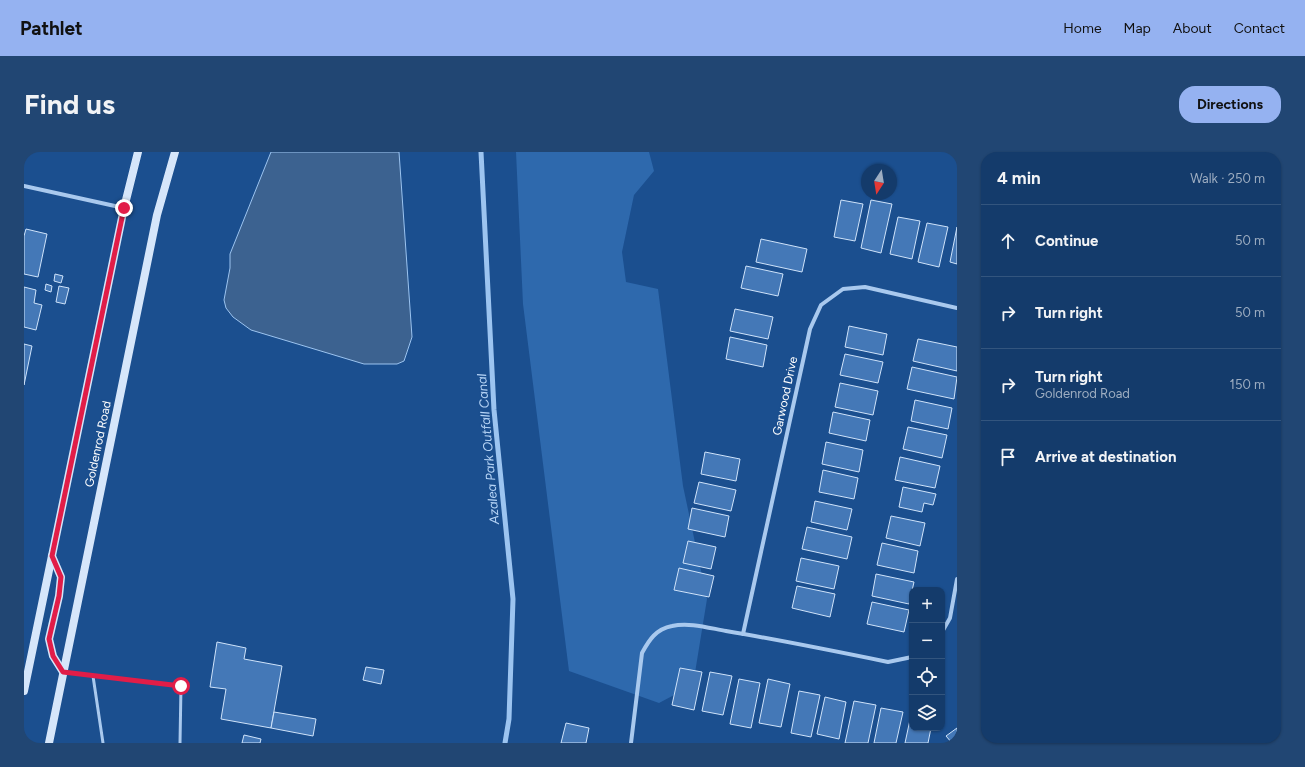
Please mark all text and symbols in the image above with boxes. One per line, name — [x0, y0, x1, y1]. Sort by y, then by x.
text: Pathlet — [20, 17, 83, 40]
text: Home — [1063, 20, 1102, 37]
text: Map — [1124, 20, 1151, 37]
text: About — [1173, 20, 1212, 37]
text: Contact — [1234, 20, 1285, 37]
button: Directions — [1179, 86, 1281, 123]
text: Find us — [24, 87, 115, 121]
north arrow — [861, 164, 897, 200]
text: 4 min — [997, 168, 1041, 188]
text: Walk · 250 m — [1190, 171, 1265, 186]
route end — [115, 199, 133, 217]
icon: ahead — [997, 230, 1019, 252]
text: Continue — [1035, 232, 1098, 250]
text: 50 m — [1235, 233, 1265, 248]
icon: right — [997, 302, 1019, 324]
text: Turn right — [1035, 304, 1103, 322]
text: 50 m — [1235, 305, 1265, 320]
street label: Garwood Drive — [770, 355, 800, 437]
text: Turn right — [1035, 368, 1103, 386]
water label: Azalea Park Outfall Canal — [474, 373, 502, 526]
icon: right — [997, 374, 1019, 396]
text: 150 m — [1230, 377, 1265, 392]
text: Goldenrod Road — [1035, 386, 1130, 401]
street label: Goldenrod Road — [82, 400, 114, 488]
icon: arrive — [997, 446, 1019, 468]
text: Arrive at destination — [1035, 448, 1176, 466]
map controls — [909, 587, 945, 731]
button: + — [909, 587, 945, 623]
button: − — [909, 623, 945, 659]
button: locate — [909, 659, 945, 695]
route start — [172, 677, 190, 695]
button: layers — [909, 695, 945, 731]

